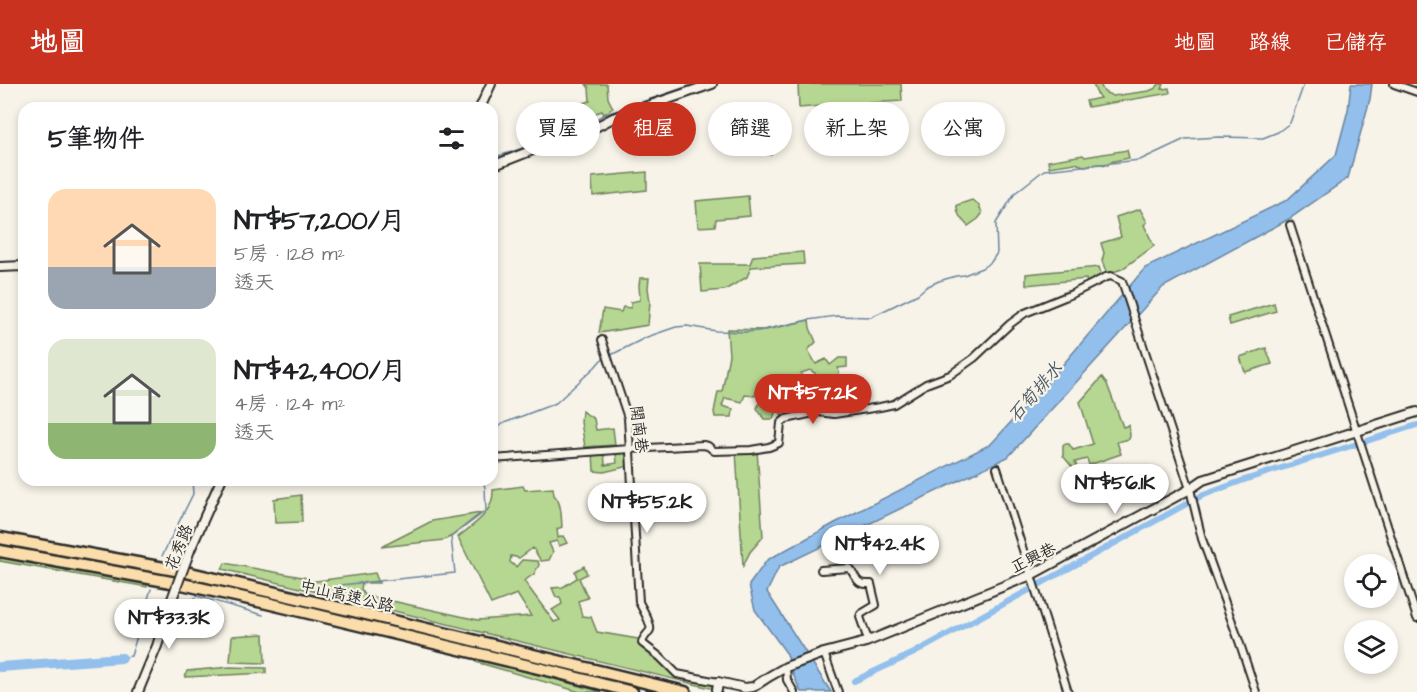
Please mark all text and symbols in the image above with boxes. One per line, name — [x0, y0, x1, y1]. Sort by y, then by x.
text: 地圖 — [30, 23, 86, 62]
text: 地圖 — [1174, 28, 1216, 57]
text: 路線 — [1249, 28, 1291, 57]
text: 已儲存 — [1324, 28, 1387, 57]
chip: 買屋 — [516, 102, 600, 156]
chip: 租屋 — [612, 102, 696, 156]
chip: 篩選 — [708, 102, 792, 156]
chip: 新上架 — [804, 102, 909, 156]
chip: 公寓 — [921, 102, 1005, 156]
text: 5筆物件 — [48, 121, 144, 157]
icon: filters — [435, 122, 468, 155]
text: NT$57,200/月 — [234, 203, 406, 239]
icon: home — [96, 213, 168, 285]
text: 5房 · 128 m² — [234, 240, 345, 268]
text: 透天 — [234, 269, 274, 297]
text: NT$42,400/月 — [234, 353, 407, 389]
water label: 石筍排水 — [1002, 356, 1069, 428]
icon: home — [96, 363, 168, 435]
pin: NT$57.2K — [751, 374, 875, 425]
text: NT$57.2K — [769, 379, 857, 407]
text: 4房 · 124 m² — [234, 390, 345, 418]
street label: 開南巷 — [625, 404, 653, 454]
text: 透天 — [234, 419, 274, 447]
pin: NT$56.1K — [1053, 464, 1177, 515]
text: NT$56.1K — [1075, 469, 1155, 497]
pin: NT$55.2K — [585, 483, 709, 534]
text: NT$55.2K — [602, 488, 692, 516]
street label: 花秀路 — [160, 521, 198, 574]
pin: NT$42.4K — [818, 525, 942, 576]
text: NT$42.4K — [835, 530, 925, 558]
street label: 正興巷 — [1007, 537, 1060, 578]
map controls — [1344, 554, 1398, 674]
button: locate — [1344, 554, 1398, 608]
street label: 中山高速公路 — [298, 574, 396, 617]
pin: NT$33.3K — [107, 599, 231, 650]
text: NT$33.3K — [128, 604, 210, 632]
button: layers — [1344, 620, 1398, 674]

